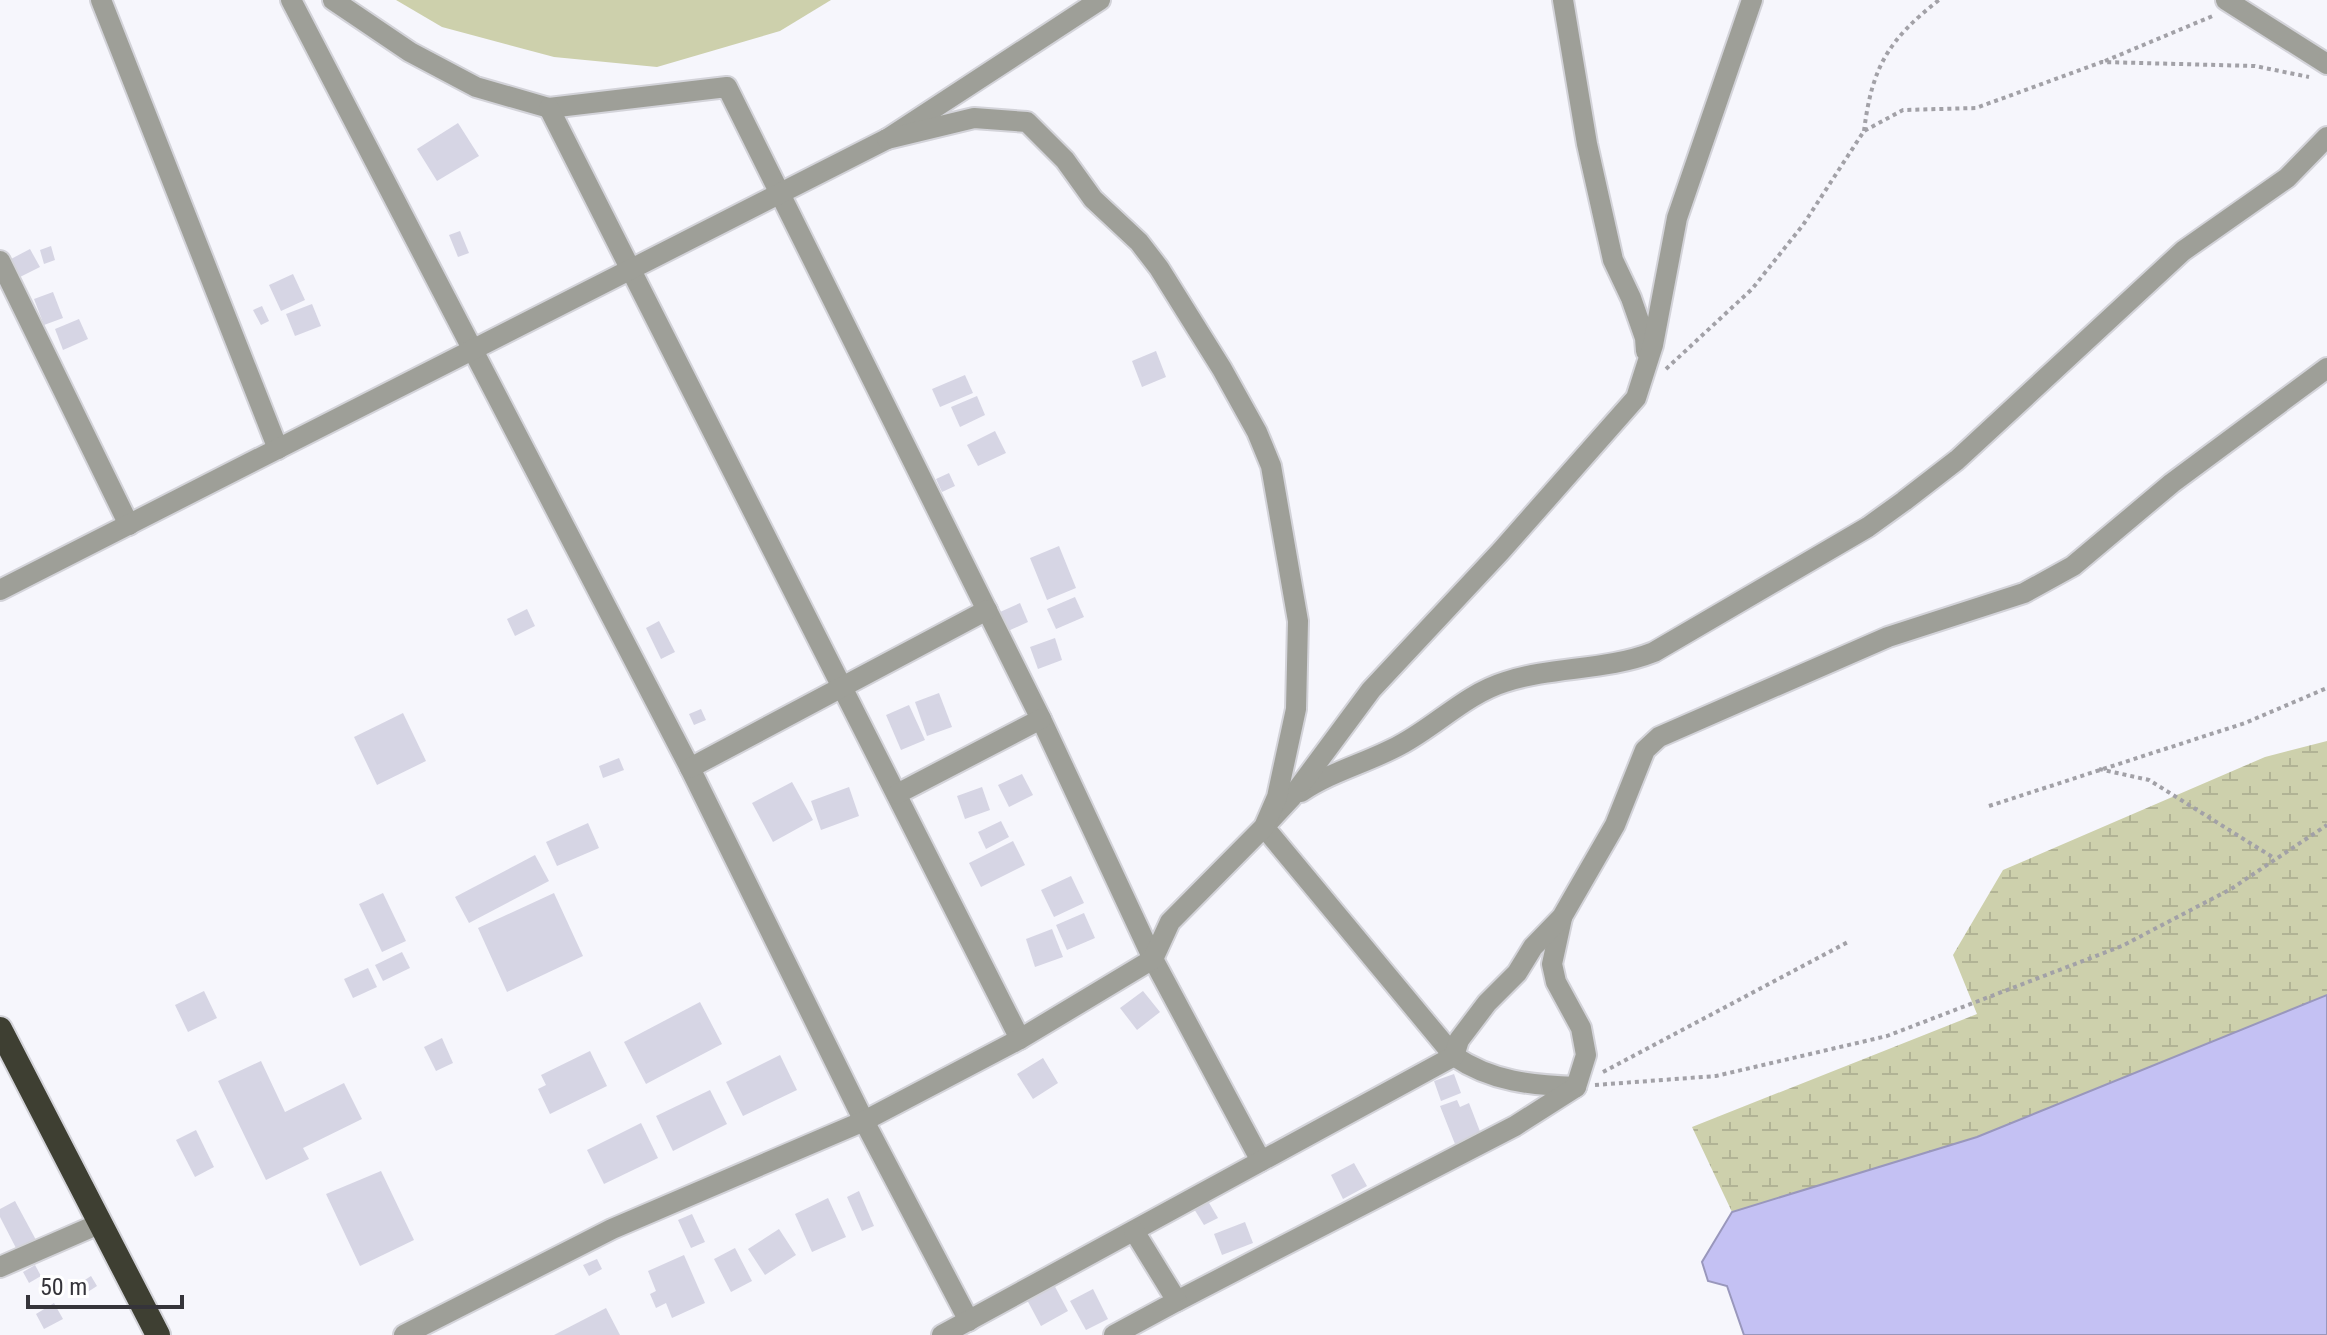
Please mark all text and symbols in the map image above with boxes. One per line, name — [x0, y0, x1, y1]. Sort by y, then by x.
scale bar — [28, 1259, 182, 1309]
text: 50 m — [40, 1273, 87, 1301]

